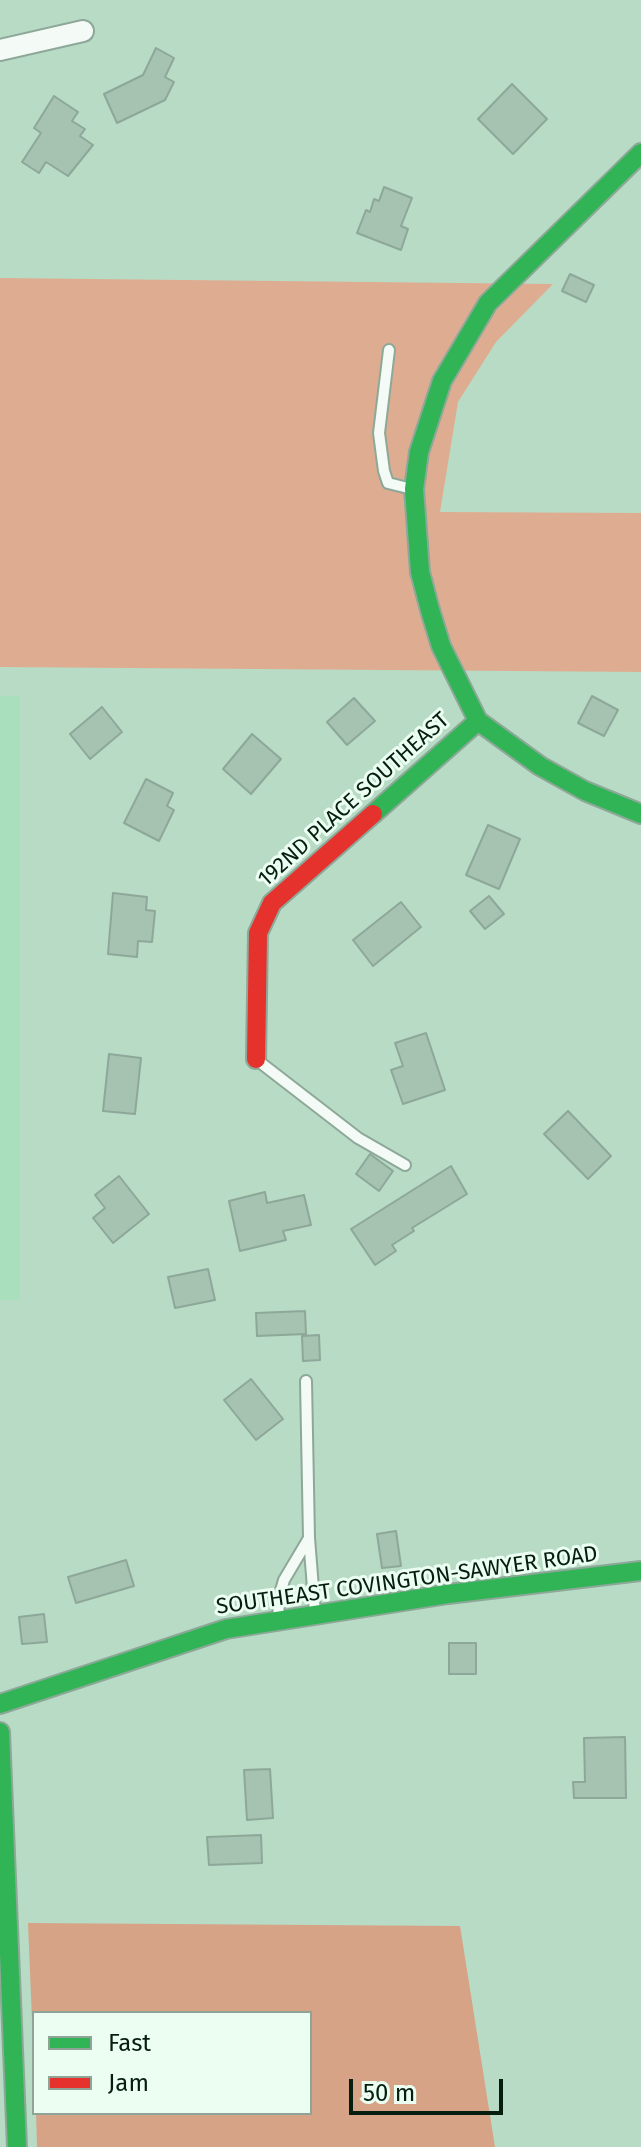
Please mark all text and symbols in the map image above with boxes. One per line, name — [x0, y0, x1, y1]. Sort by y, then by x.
street label: 192ND PLACE SOUTHEAST — [253, 707, 455, 893]
street label: SOUTHEAST COVINGTON-SAWYER ROAD — [215, 1541, 599, 1621]
legend — [32, 2011, 312, 2115]
text: Fast — [108, 2029, 151, 2057]
scale bar — [353, 2063, 507, 2113]
text: Jam — [108, 2069, 149, 2097]
text: 50 m — [363, 2079, 415, 2107]

